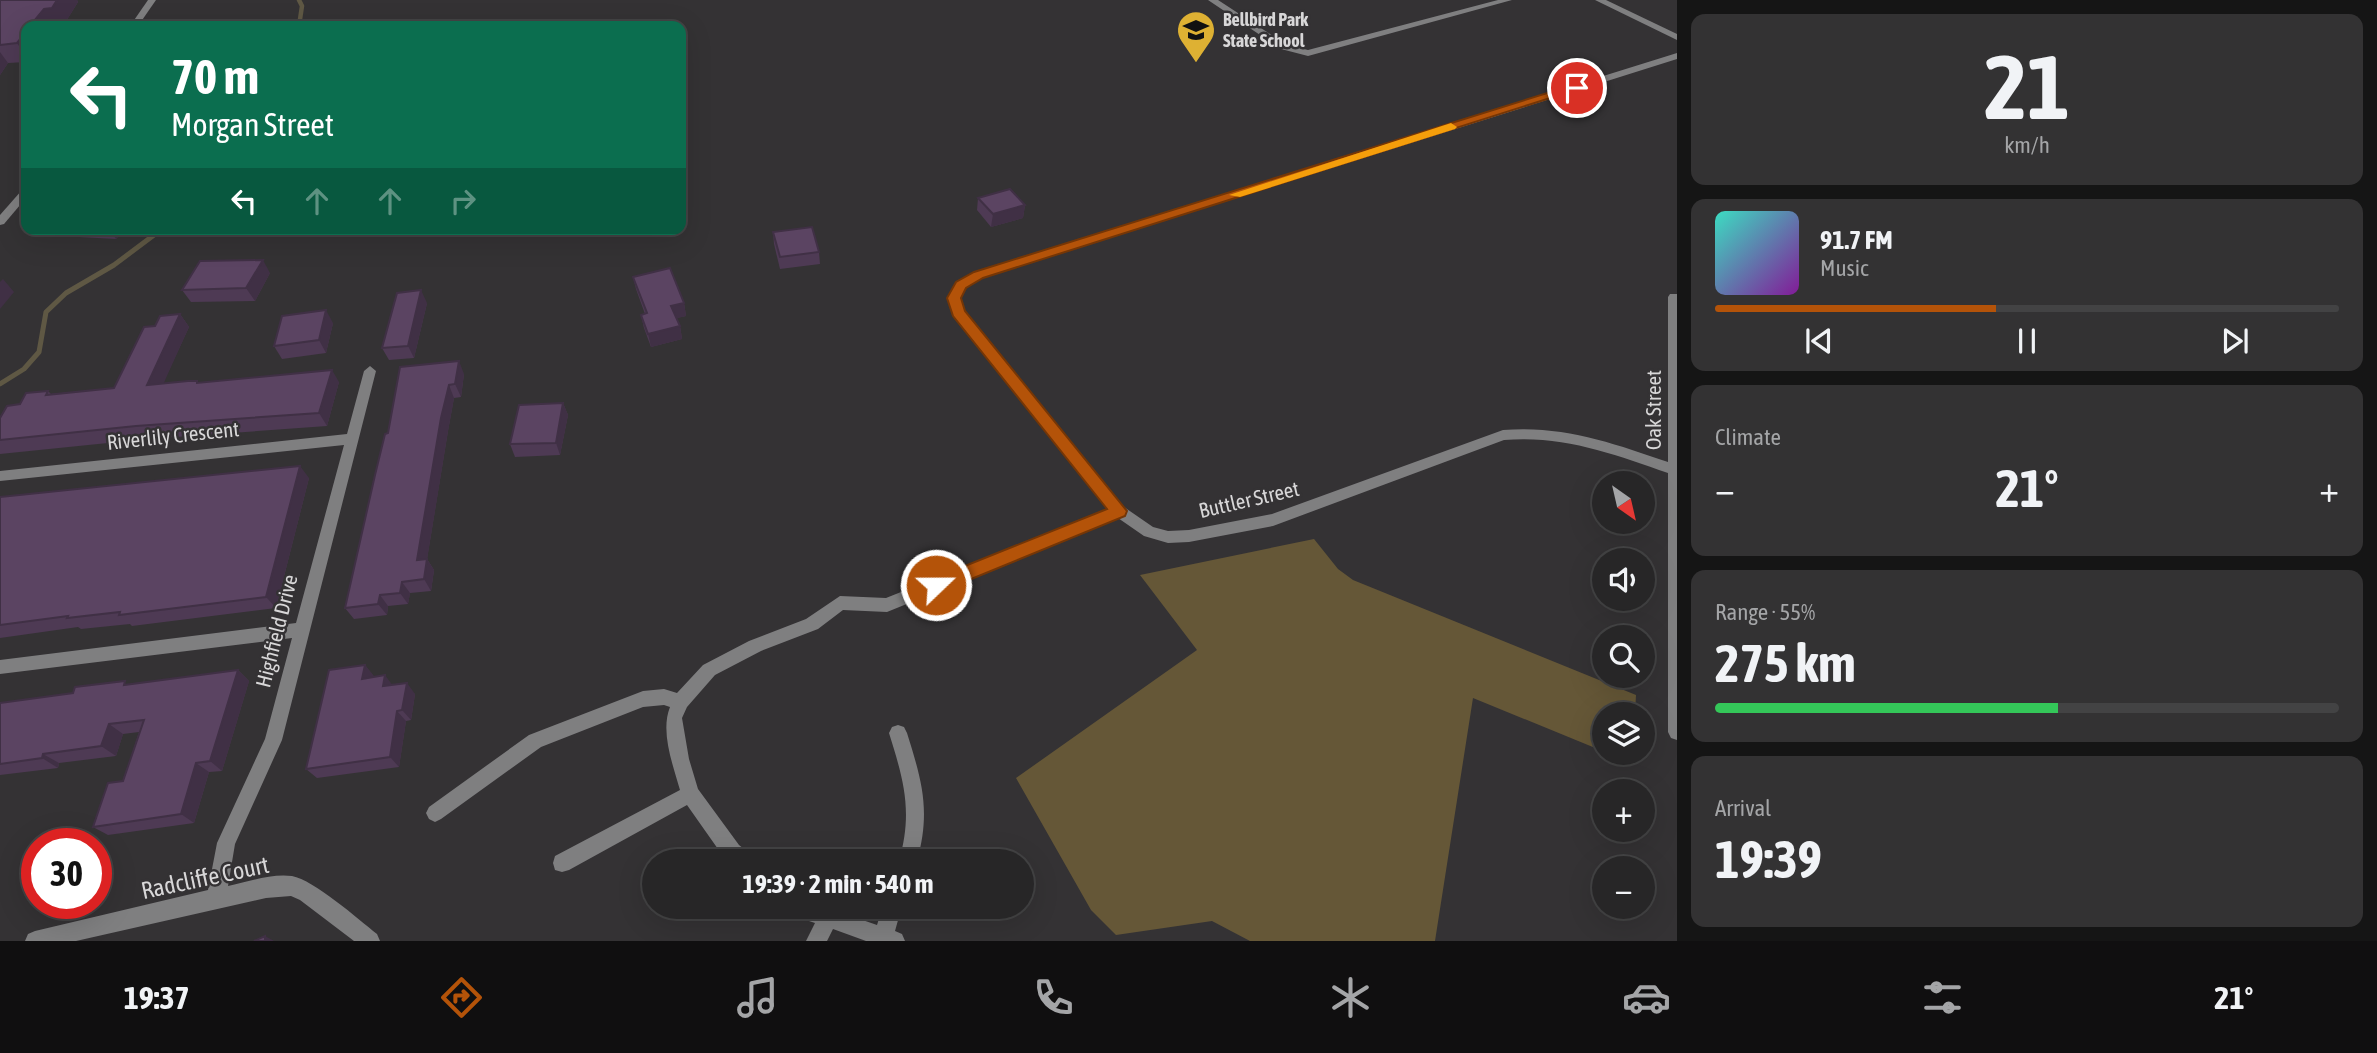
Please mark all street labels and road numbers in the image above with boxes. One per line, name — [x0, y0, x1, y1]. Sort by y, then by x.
street label: Oak Street — [1641, 370, 1665, 450]
street label: Riverlily Crescent — [106, 416, 240, 454]
street label: Buttler Street — [1196, 476, 1301, 522]
street label: Highfield Drive — [250, 572, 302, 690]
street label: Radcliffe Court — [139, 851, 271, 904]

